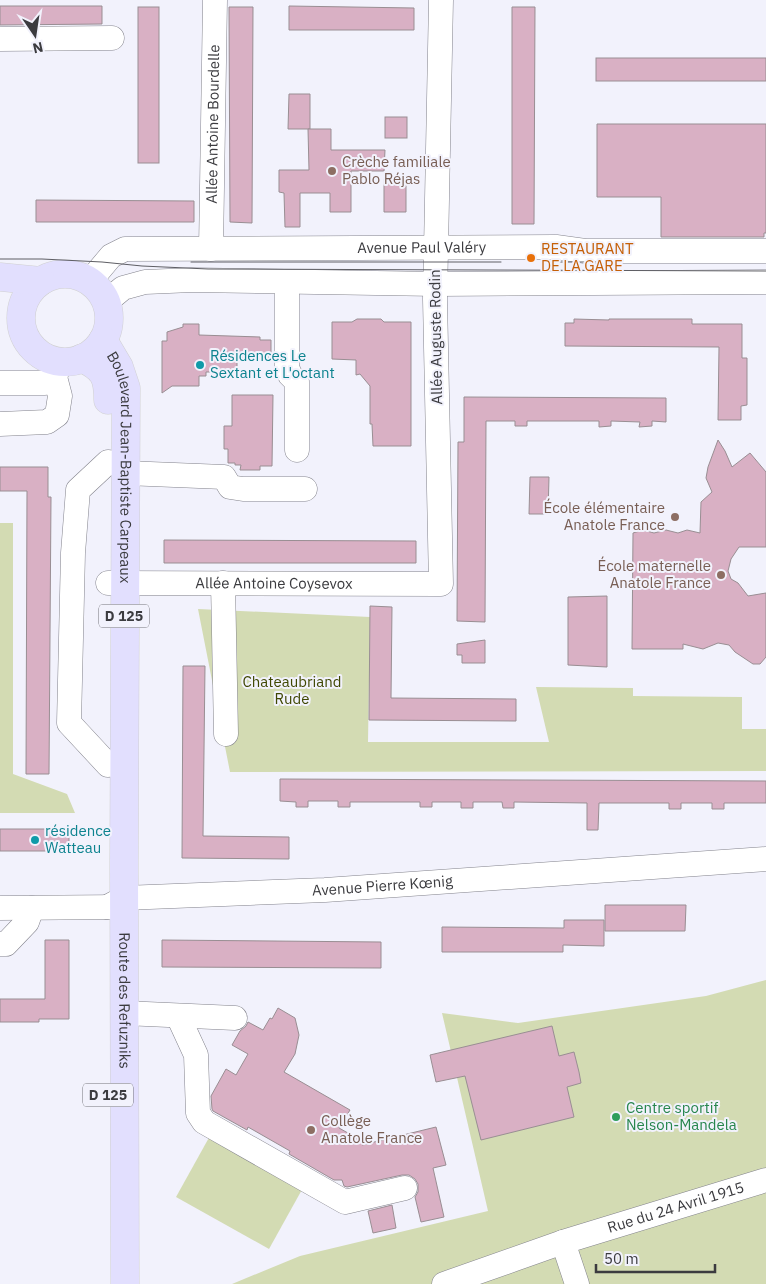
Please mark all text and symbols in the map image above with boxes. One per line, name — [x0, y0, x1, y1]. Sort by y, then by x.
north arrow — [10, 10, 60, 60]
text: N — [31, 38, 45, 58]
street label: Allée Antoine Bourdelle — [202, 44, 223, 204]
place label: Crèche familiale Pablo Réjas — [342, 152, 451, 188]
marker: Crèche familiale Pablo Réjas — [326, 165, 338, 177]
street label: Avenue Paul Valéry — [357, 237, 487, 257]
place label: RESTAURANT DE LA GARE — [541, 239, 634, 275]
marker: RESTAURANT DE LA GARE — [525, 252, 537, 264]
street label: Allée Auguste Rodin — [425, 269, 446, 405]
place label: Résidences Le Sextant et L'octant — [210, 346, 335, 382]
street label: Boulevard Jean-Baptiste Carpeaux — [103, 348, 136, 584]
marker: Résidences Le Sextant et L'octant — [194, 359, 206, 371]
place label: École élémentaire Anatole France — [544, 498, 665, 534]
marker: École élémentaire Anatole France — [669, 511, 681, 523]
place label: École maternelle Anatole France — [598, 556, 711, 592]
marker: École maternelle Anatole France — [715, 569, 727, 581]
street label: Allée Antoine Coysevox — [195, 573, 353, 593]
road number: D 125 — [99, 604, 149, 628]
park label: Chateaubriand Rude — [242, 672, 342, 708]
place label: résidence Watteau — [45, 821, 111, 857]
marker: résidence Watteau — [29, 834, 41, 846]
street label: Avenue Pierre Kœnig — [312, 871, 453, 900]
street label: Route des Refuzniks — [115, 932, 134, 1069]
road number: D 125 — [83, 1084, 133, 1106]
place label: Centre sportif Nelson-Mandela — [626, 1098, 737, 1134]
place label: Collège Anatole France — [321, 1111, 422, 1147]
marker: Centre sportif Nelson-Mandela — [610, 1111, 622, 1123]
marker: Collège Anatole France — [305, 1124, 317, 1136]
street label: Rue du 24 Avril 1915 — [605, 1177, 746, 1237]
scale bar — [596, 1242, 715, 1274]
text: 50 m — [604, 1249, 639, 1268]

